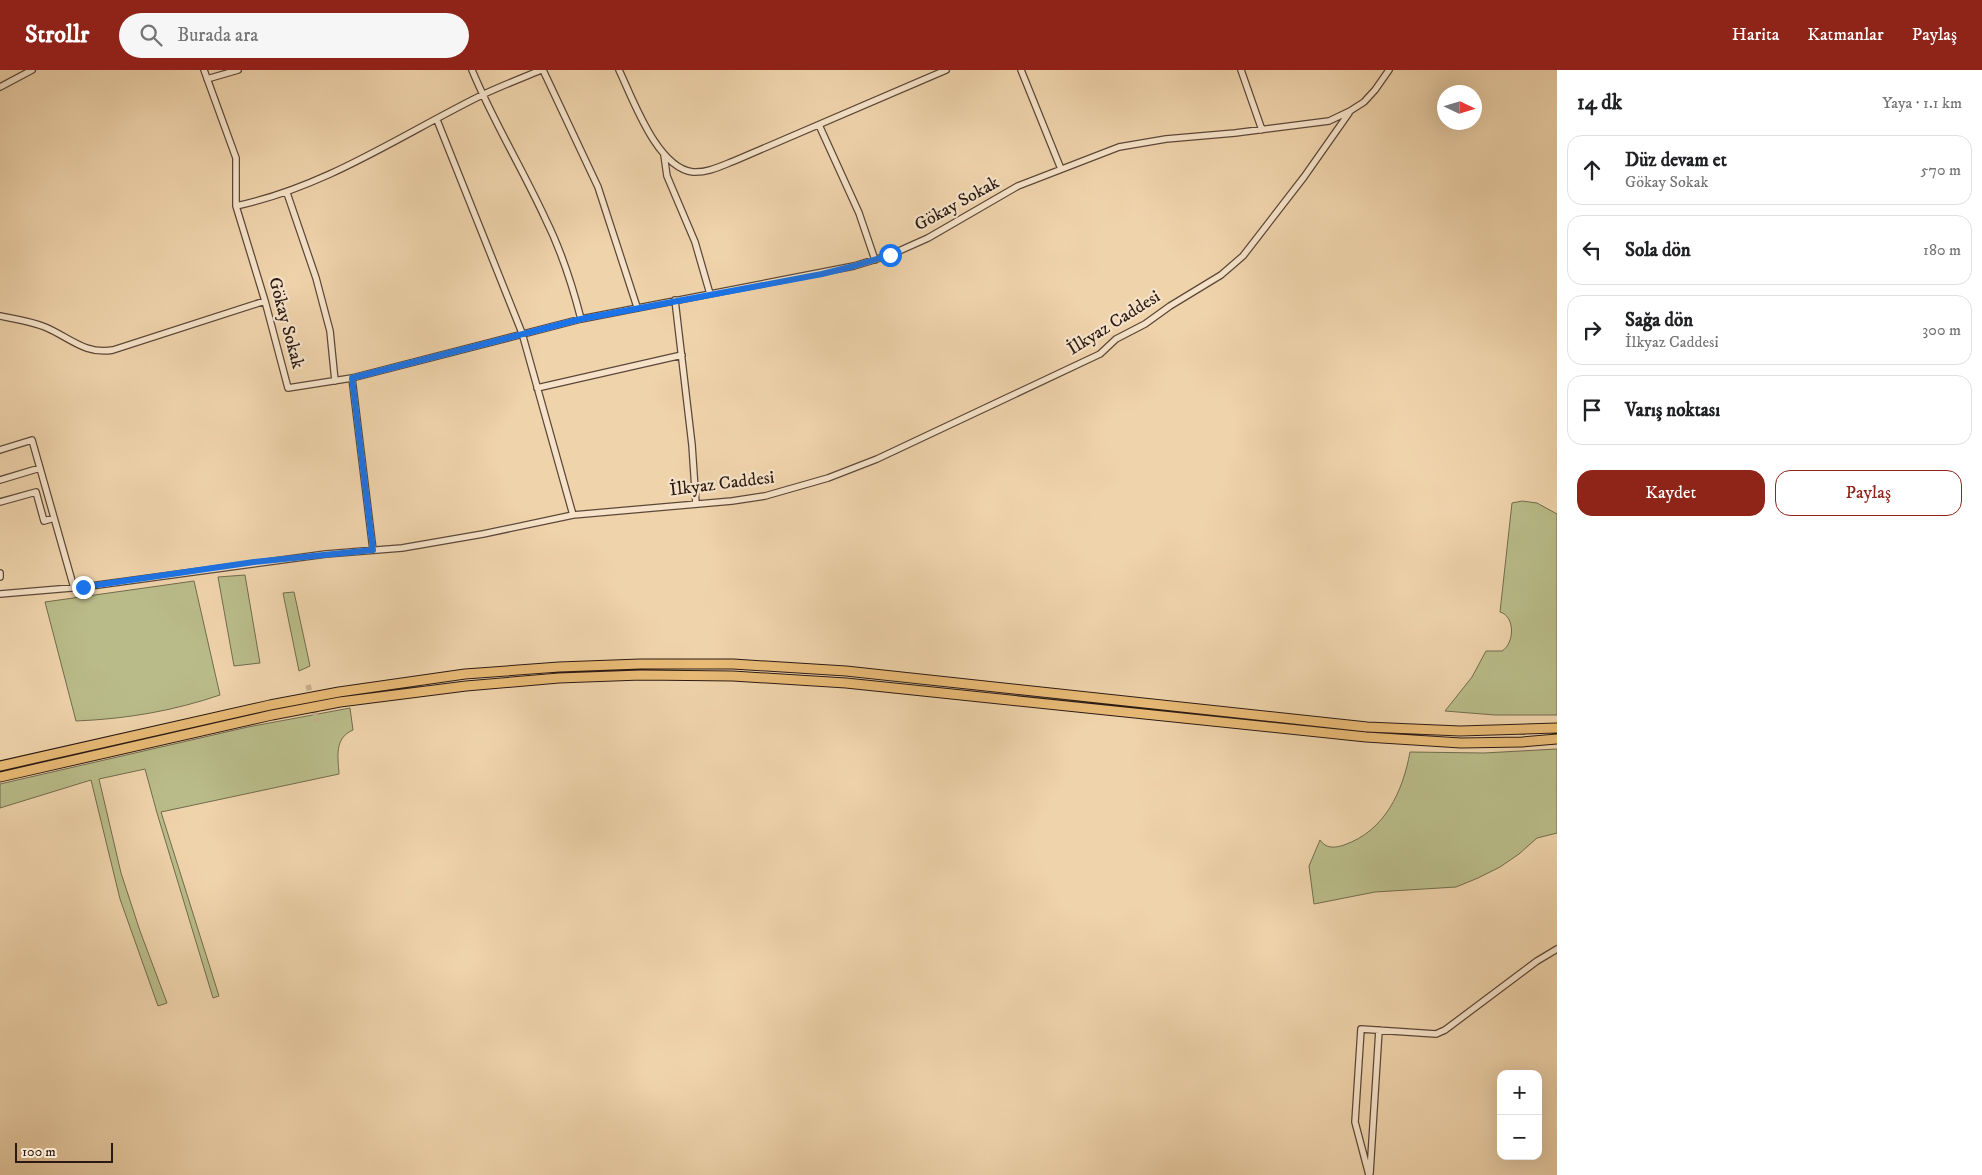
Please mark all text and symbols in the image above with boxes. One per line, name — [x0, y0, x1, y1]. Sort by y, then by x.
search box — [119, 13, 469, 58]
text: Strollr — [25, 20, 89, 50]
icon: search — [137, 21, 165, 49]
text: Burada ara — [177, 24, 258, 47]
text: Harita — [1732, 24, 1779, 46]
text: Katmanlar — [1807, 24, 1884, 46]
text: Paylaş — [1912, 24, 1957, 46]
north arrow — [1437, 85, 1482, 130]
text: 14 dk — [1577, 90, 1622, 116]
text: Yaya · 1.1 km — [1882, 93, 1962, 113]
text: Düz devam et — [1625, 149, 1727, 172]
icon: ahead — [1578, 156, 1606, 184]
text: 570 m — [1921, 160, 1961, 180]
street label: Gökay Sokak — [911, 172, 1003, 236]
text: Gökay Sokak — [1625, 172, 1708, 192]
icon: left — [1578, 236, 1606, 264]
text: Sola dön — [1625, 239, 1691, 262]
text: 180 m — [1923, 240, 1961, 260]
route start — [879, 244, 902, 267]
street label: Gökay Sokak — [263, 275, 309, 371]
street label: İlkyaz Caddesi — [1063, 285, 1164, 360]
text: Sağa dön — [1625, 309, 1693, 332]
icon: right — [1578, 316, 1606, 344]
text: 300 m — [1922, 320, 1961, 340]
text: İlkyaz Caddesi — [1625, 332, 1719, 352]
icon: arrive — [1578, 396, 1606, 424]
text: Varış noktası — [1625, 399, 1720, 422]
street label: İlkyaz Caddesi — [668, 466, 776, 501]
button: Kaydet — [1577, 470, 1765, 516]
button: Paylaş — [1775, 470, 1962, 516]
route end — [72, 576, 95, 599]
map controls — [1497, 1070, 1542, 1160]
button: + — [1497, 1070, 1542, 1115]
button: − — [1497, 1115, 1542, 1160]
scale bar — [15, 1140, 112, 1163]
text: 100 m — [22, 1143, 56, 1161]

